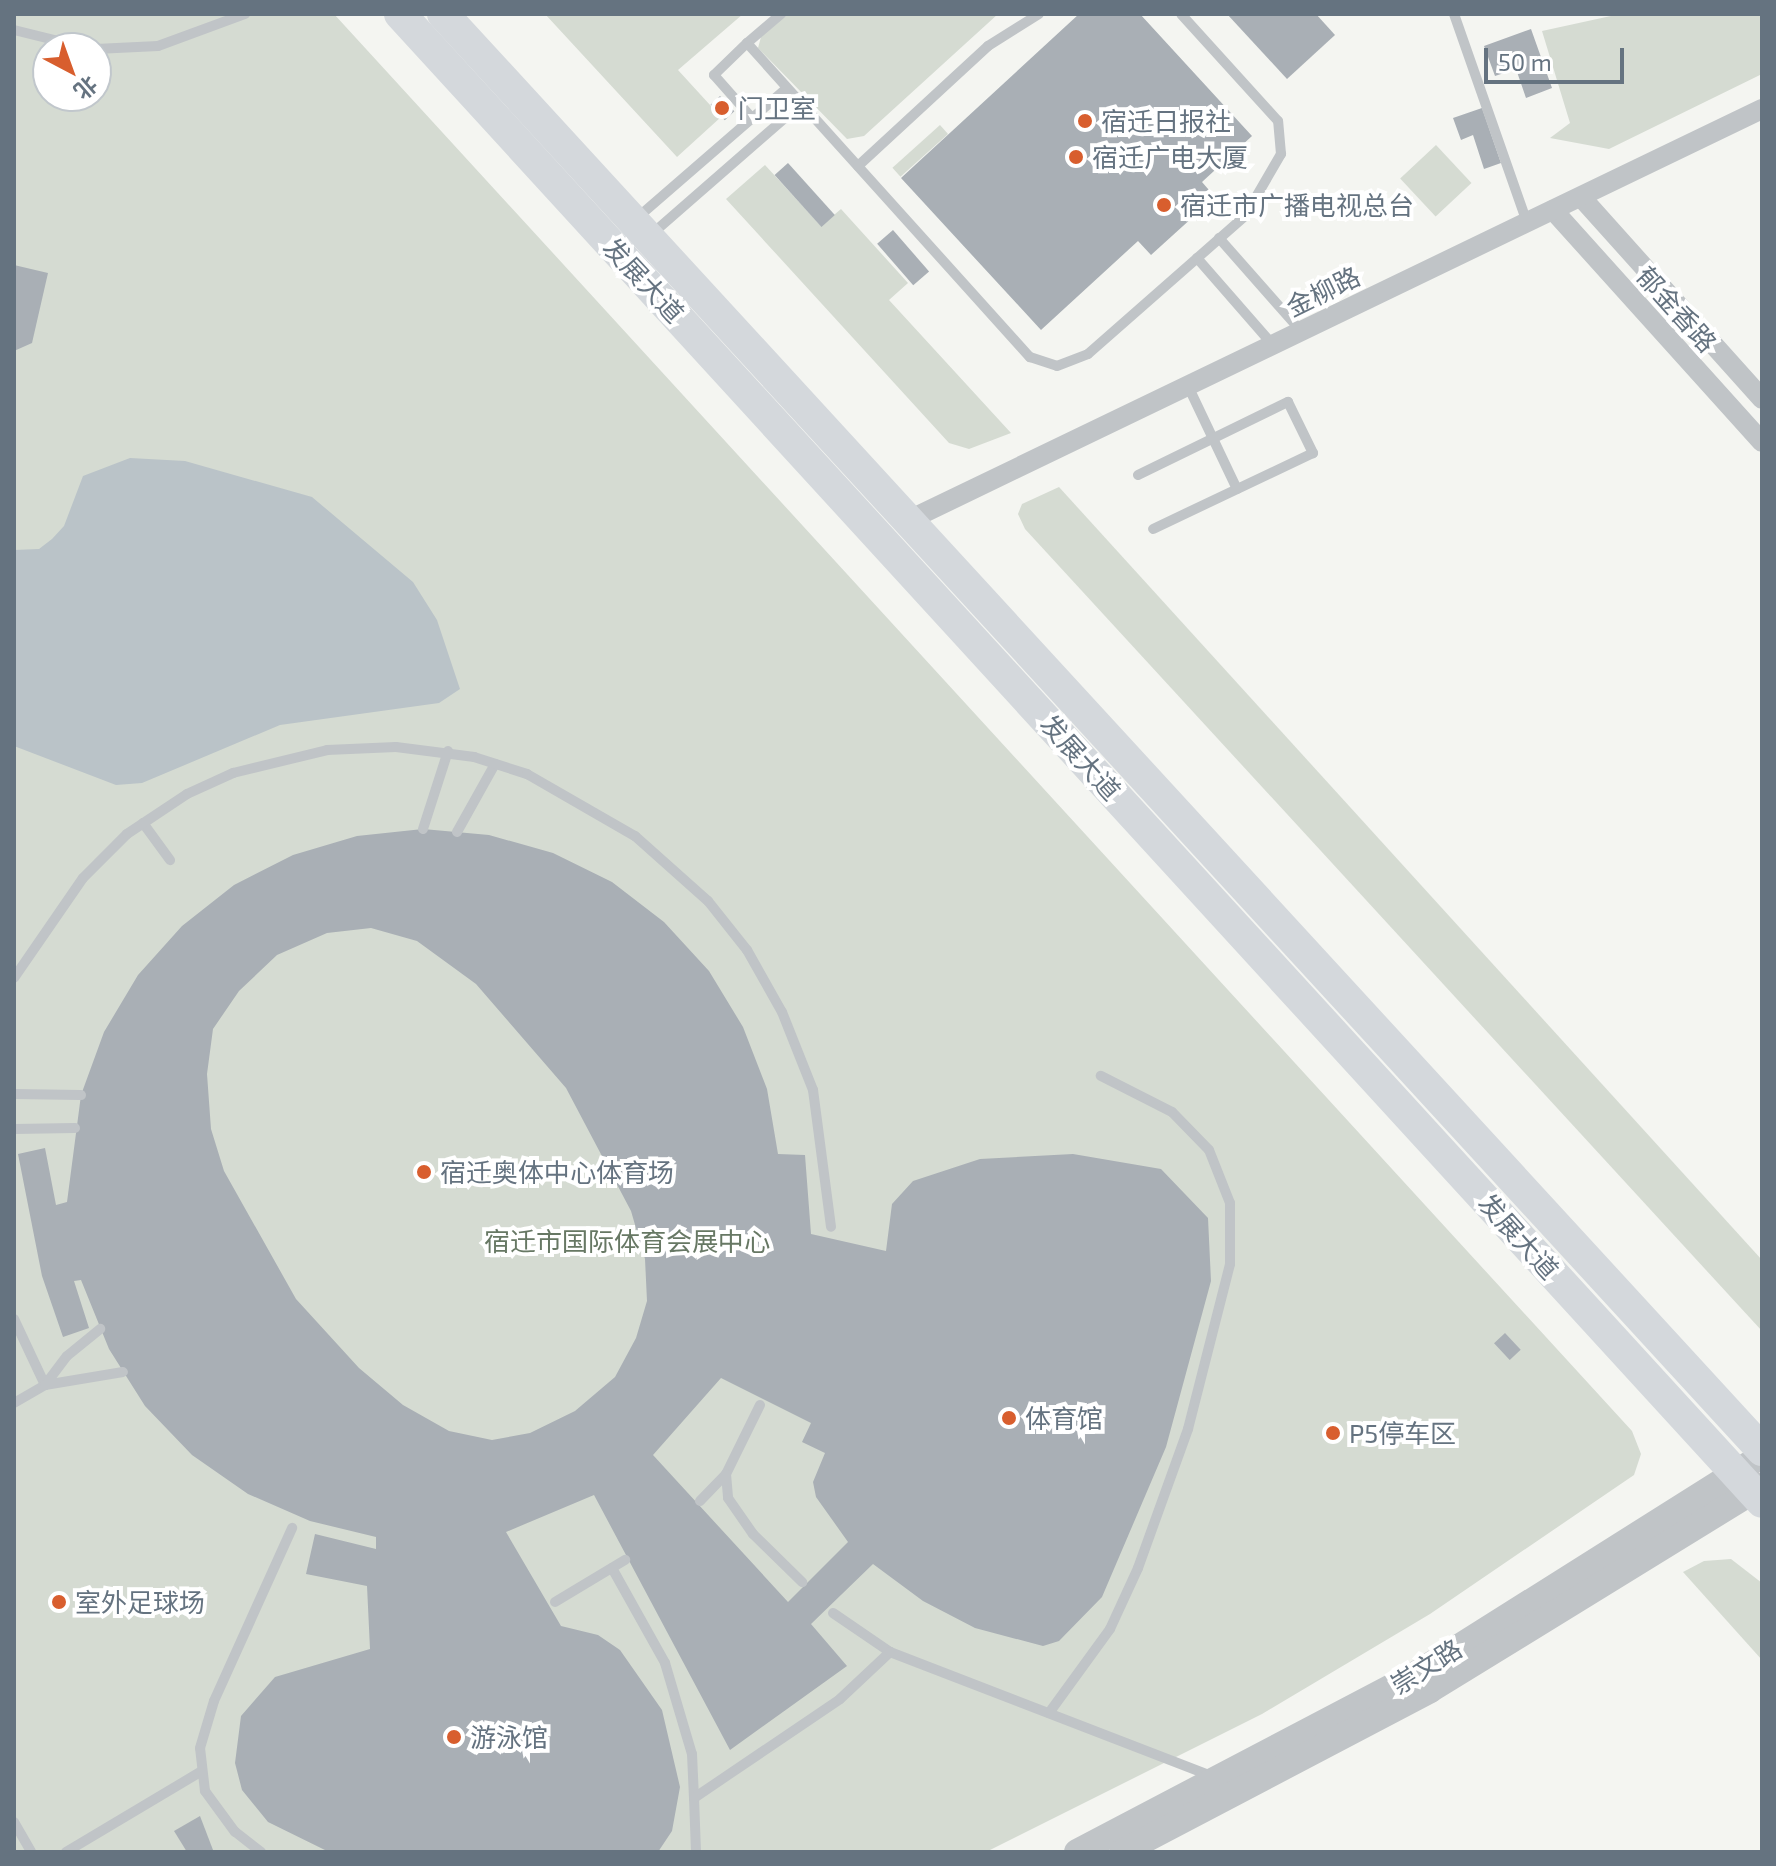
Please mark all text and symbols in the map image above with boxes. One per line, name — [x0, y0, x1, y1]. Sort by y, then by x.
north arrow — [32, 32, 112, 112]
scale bar — [1488, 32, 1628, 82]
text: 50 m — [1498, 47, 1552, 76]
text: 北 — [70, 72, 103, 106]
place label: 门卫室 — [738, 92, 816, 124]
marker: 门卫室 — [713, 99, 731, 117]
place label: 宿迁日报社 — [1101, 105, 1231, 137]
marker: 宿迁日报社 — [1076, 112, 1094, 130]
place label: 宿迁广电大厦 — [1092, 141, 1248, 173]
marker: 宿迁广电大厦 — [1067, 148, 1085, 166]
place label: 宿迁市广播电视总台 — [1180, 189, 1414, 221]
marker: 宿迁市广播电视总台 — [1155, 196, 1173, 214]
street label: 发展大道 — [597, 231, 691, 329]
street label: 金柳路 — [1281, 260, 1365, 322]
street label: 郁金香路 — [1631, 260, 1723, 358]
street label: 发展大道 — [1035, 708, 1127, 806]
place label: 宿迁奥体中心体育场 — [440, 1156, 674, 1188]
marker: 宿迁奥体中心体育场 — [415, 1163, 433, 1181]
street label: 发展大道 — [1473, 1187, 1565, 1285]
park label: 宿迁市国际体育会展中心 — [484, 1225, 770, 1257]
place label: 体育馆 — [1025, 1402, 1103, 1434]
marker: 体育馆 — [1000, 1409, 1018, 1427]
place label: P5停车区 — [1349, 1417, 1456, 1449]
marker: P5停车区 — [1324, 1424, 1342, 1442]
place label: 室外足球场 — [75, 1586, 205, 1618]
marker: 室外足球场 — [50, 1593, 68, 1611]
street label: 崇文路 — [1385, 1632, 1467, 1700]
place label: 游泳馆 — [470, 1721, 548, 1753]
marker: 游泳馆 — [445, 1728, 463, 1746]

